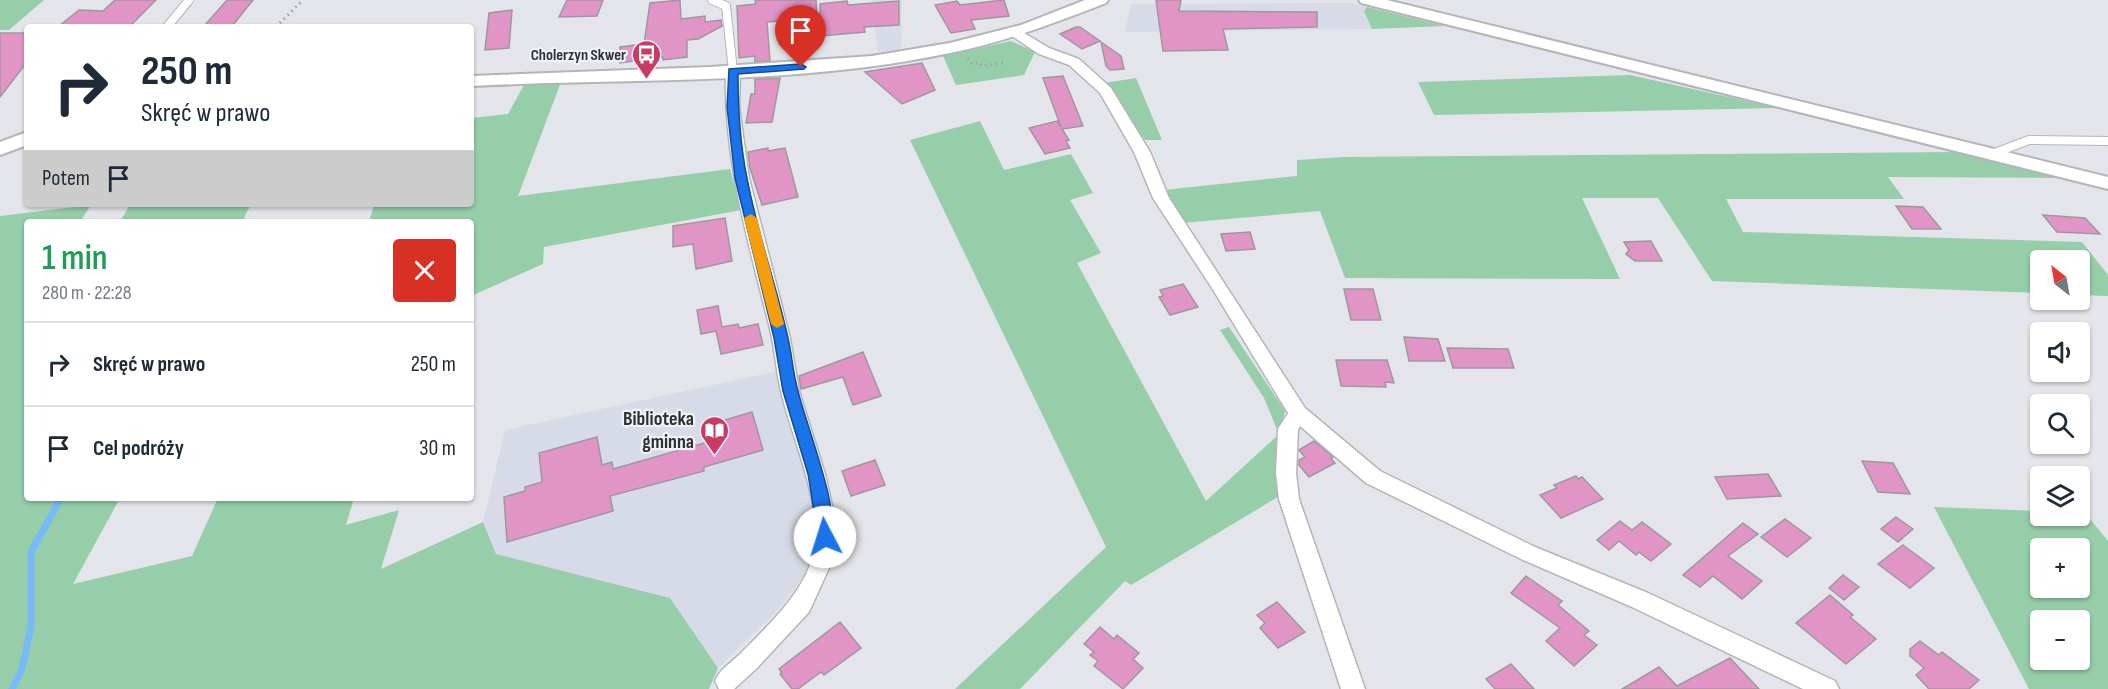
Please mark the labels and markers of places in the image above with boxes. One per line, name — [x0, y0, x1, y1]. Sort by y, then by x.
pin — [775, 5, 826, 67]
bus stop icon: Cholerzyn Skwer — [631, 38, 663, 80]
place label: Cholerzyn Skwer — [531, 46, 626, 65]
place label: Biblioteka gminna — [623, 407, 694, 454]
library icon: Biblioteka gminna — [699, 414, 731, 456]

